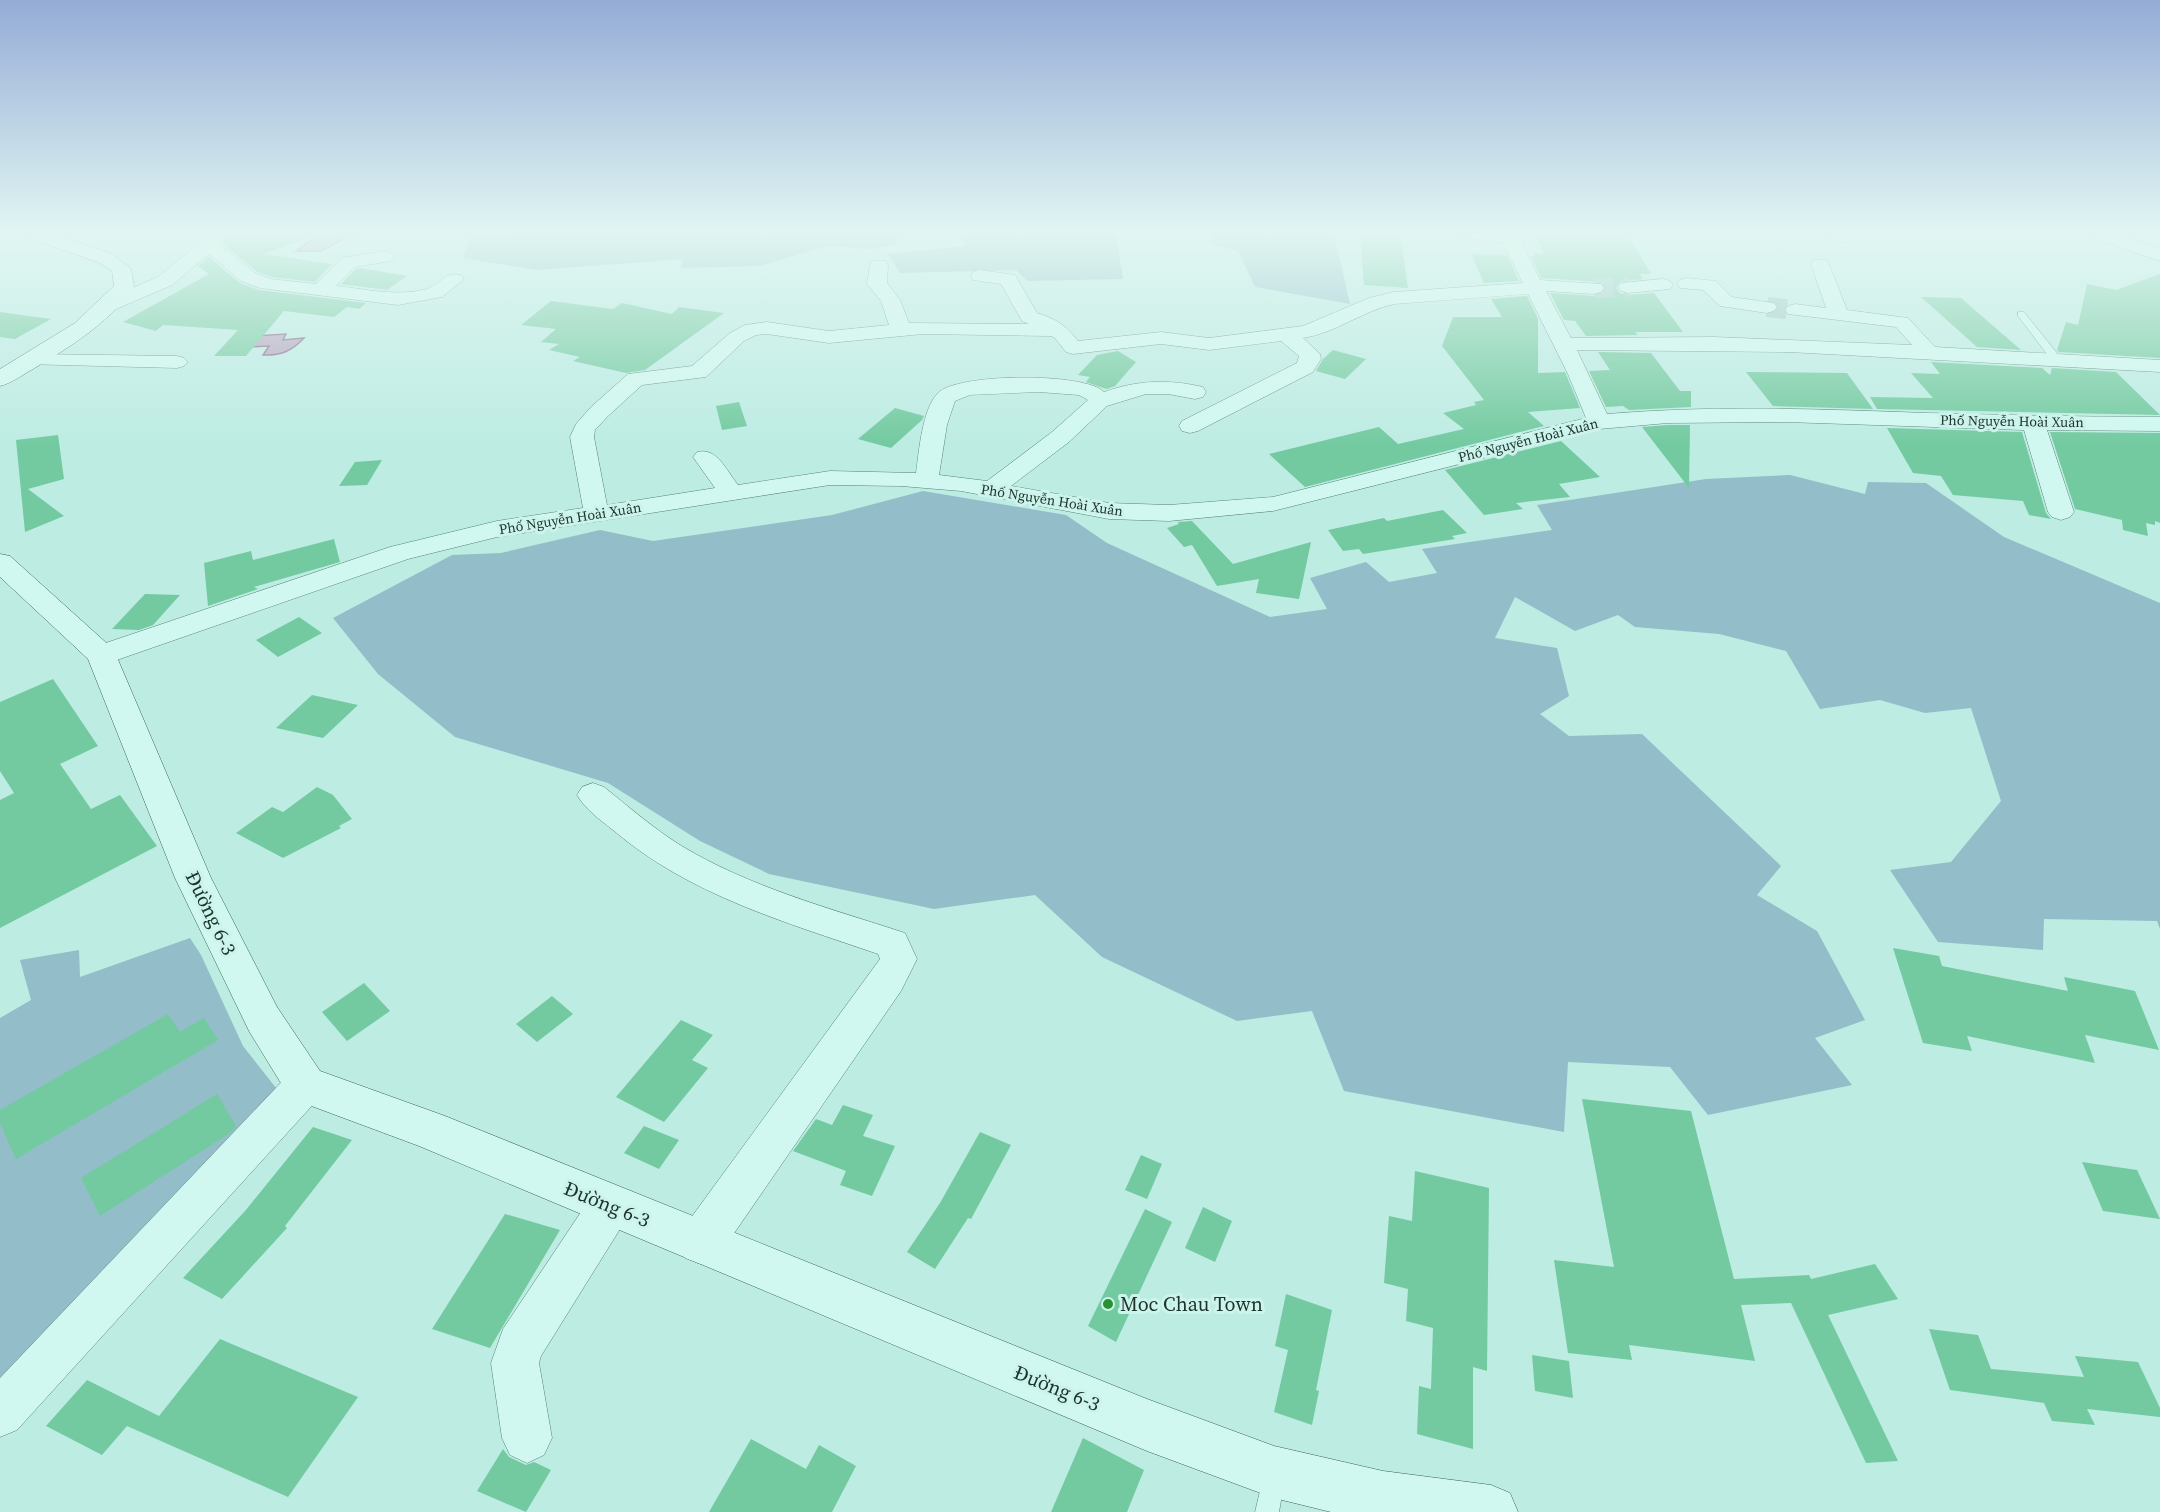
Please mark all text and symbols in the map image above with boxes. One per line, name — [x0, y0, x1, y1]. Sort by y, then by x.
street label: Phố Nguyễn Hoài Xuân — [1940, 410, 2085, 432]
street label: Phố Nguyễn Hoài Xuân — [1456, 413, 1601, 467]
street label: Phố Nguyễn Hoài Xuân — [979, 479, 1125, 521]
street label: Phố Nguyễn Hoài Xuân — [497, 497, 643, 539]
street label: Đường 6-3 — [179, 866, 243, 960]
street label: Đường 6-3 — [560, 1174, 654, 1234]
place label: Moc Chau Town — [1120, 1290, 1263, 1318]
marker: Moc Chau Town — [1101, 1297, 1115, 1311]
street label: Đường 6-3 — [1010, 1358, 1104, 1418]

